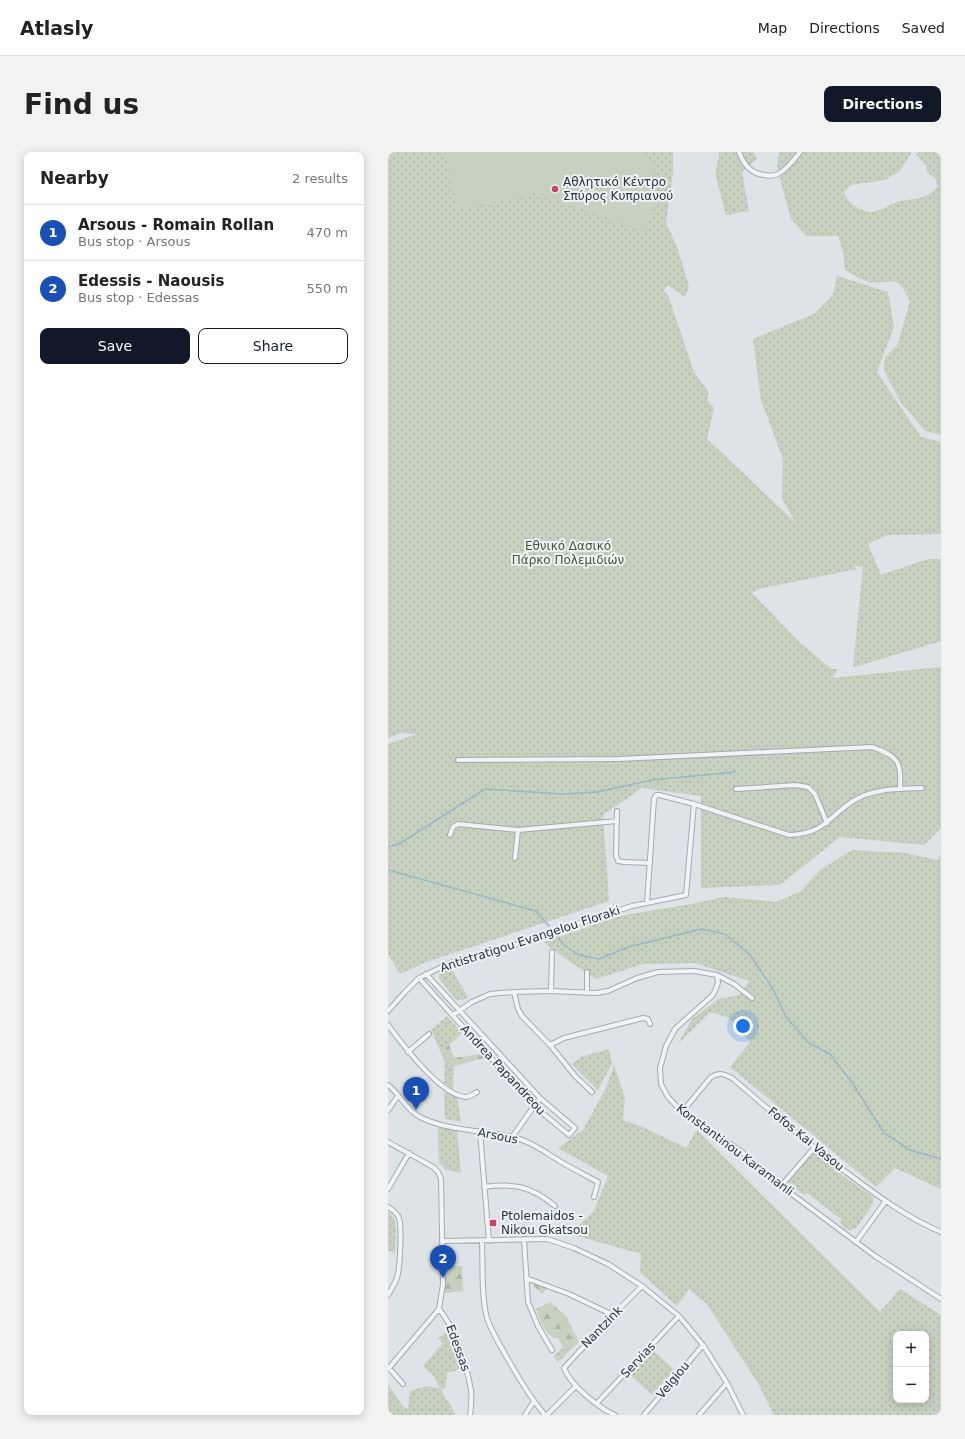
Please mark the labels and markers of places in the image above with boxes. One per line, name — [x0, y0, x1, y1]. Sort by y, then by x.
place label: Αθλητικό Κέντρο Σπύρος Κυπριανού — [563, 175, 673, 203]
marker: Αθλητικό Κέντρο Σπύρος Κυπριανού — [550, 184, 560, 194]
pin: 1 — [403, 1077, 429, 1110]
place label: Ptolemaidos - Nikou Gkatsou — [501, 1209, 588, 1237]
marker: Ptolemaidos - Nikou Gkatsou — [488, 1218, 498, 1228]
pin: 2 — [430, 1245, 456, 1278]

